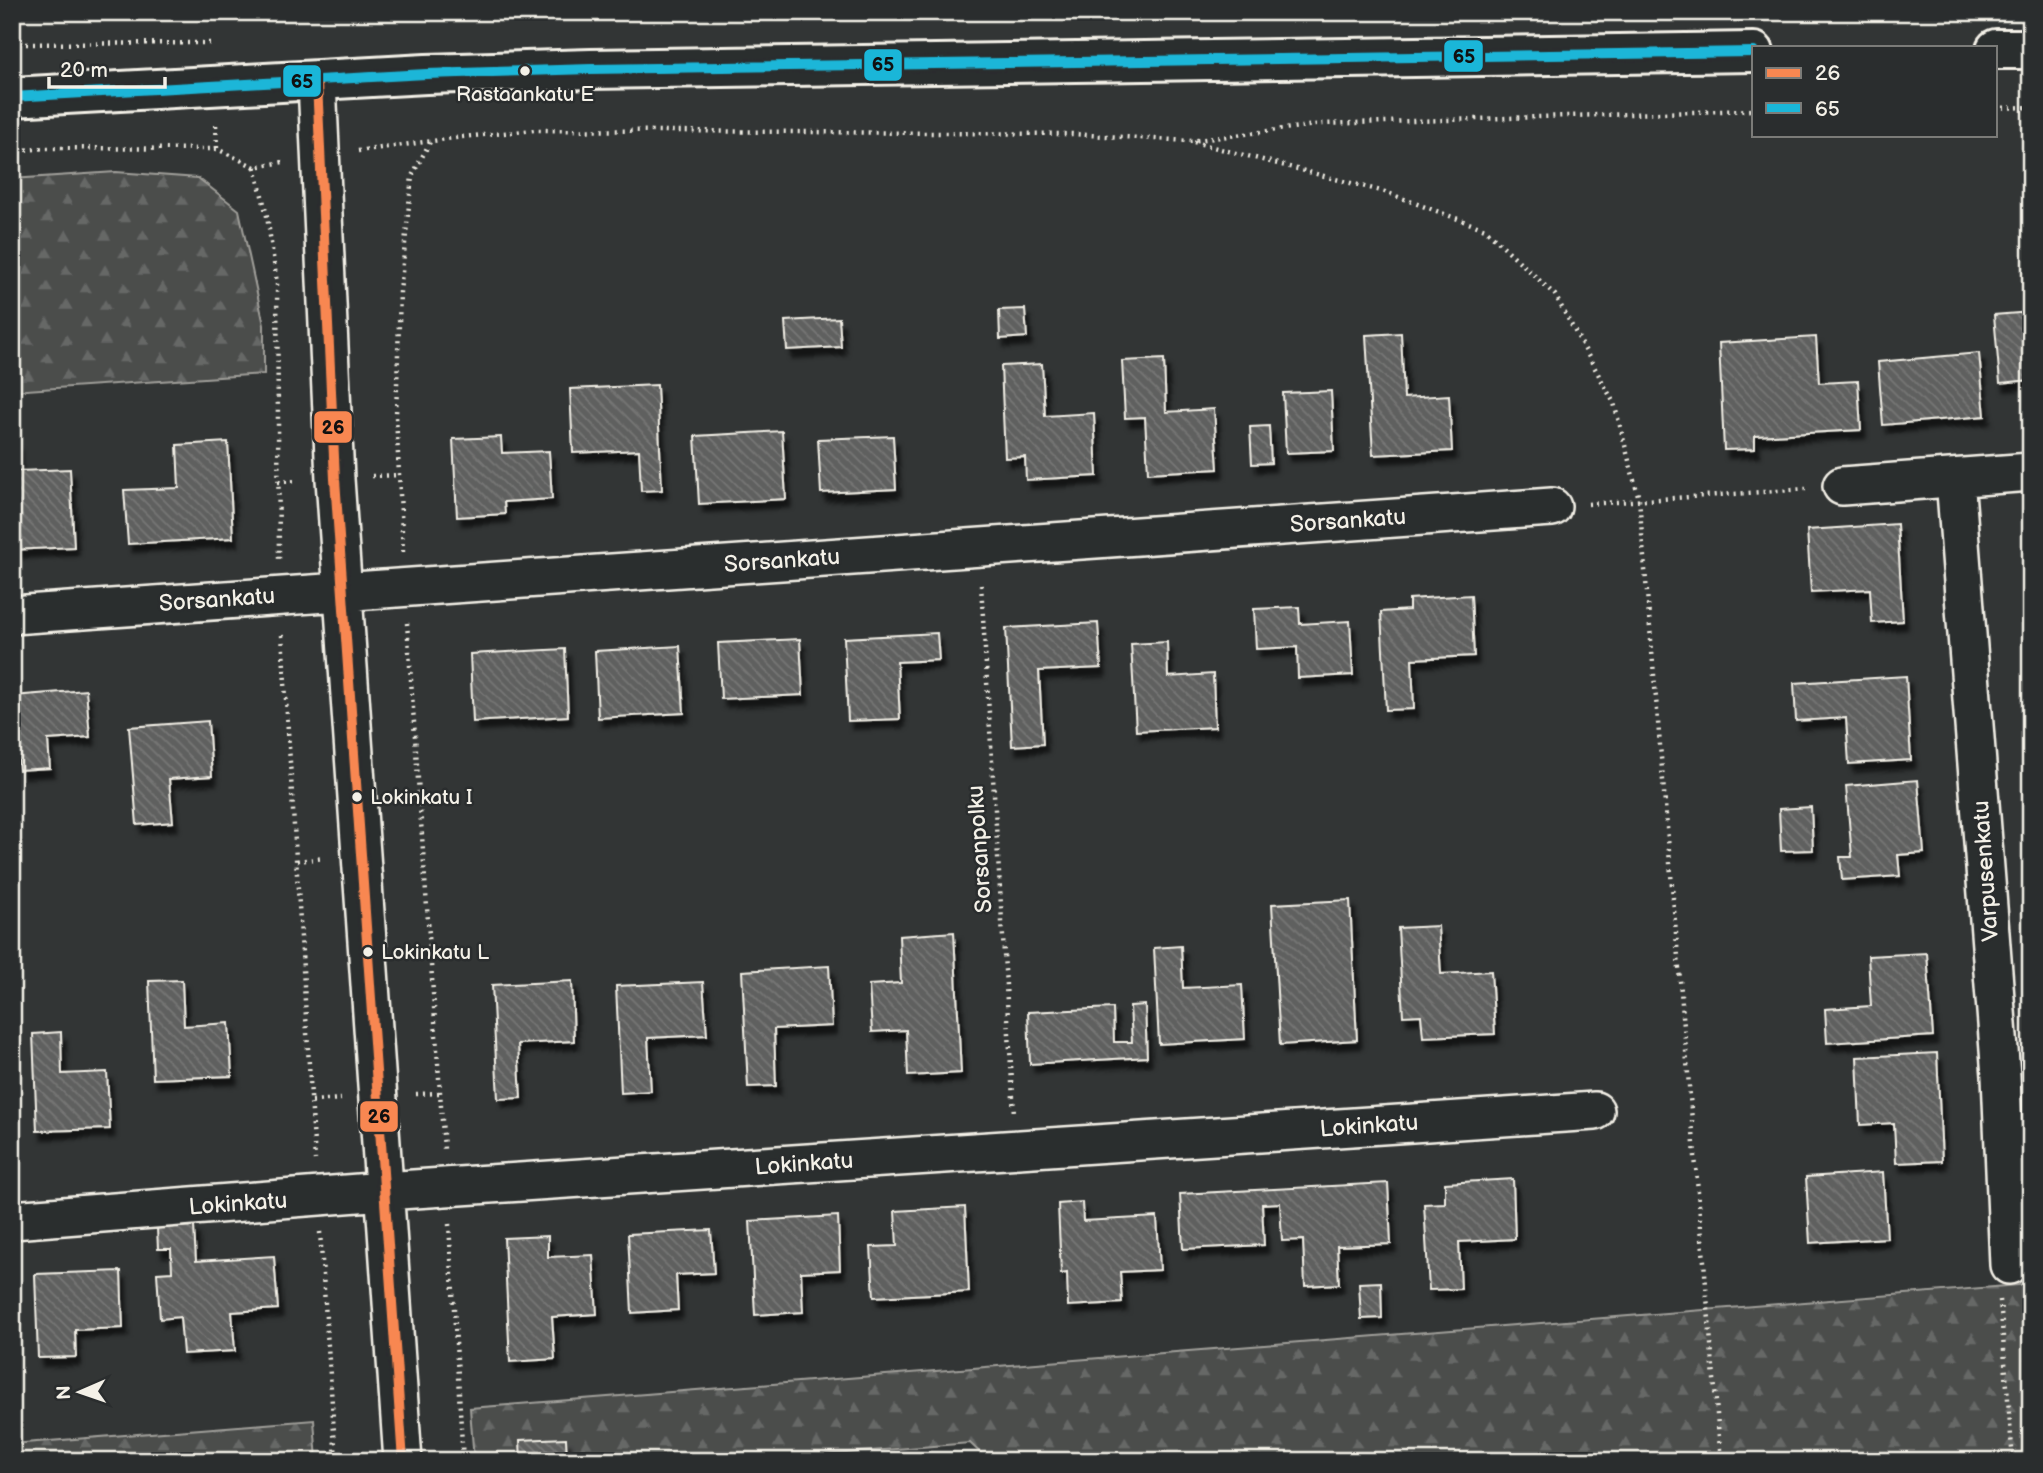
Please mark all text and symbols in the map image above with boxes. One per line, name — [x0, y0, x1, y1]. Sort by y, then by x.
line badge: 65 — [1443, 39, 1484, 73]
scale bar — [49, 46, 164, 90]
text: 65 — [1453, 46, 1475, 69]
legend — [1752, 46, 1997, 136]
line badge: 65 — [863, 48, 903, 82]
text: 65 — [872, 54, 894, 77]
text: 20 m — [60, 58, 108, 83]
text: 26 — [1815, 61, 1840, 86]
line badge: 65 — [282, 64, 322, 98]
marker: Rastaankatu E — [518, 64, 532, 78]
text: 65 — [291, 71, 313, 94]
place label: Rastaankatu E — [456, 82, 594, 107]
text: 65 — [1815, 97, 1840, 122]
line badge: 26 — [313, 410, 353, 444]
text: 26 — [322, 417, 344, 440]
street label: Sorsankatu — [1289, 503, 1407, 539]
street label: Sorsankatu — [723, 543, 841, 579]
street label: Sorsankatu — [158, 582, 276, 618]
street label: Sorsanpolku — [962, 784, 998, 914]
place label: Lokinkatu I — [370, 785, 472, 810]
marker: Lokinkatu I — [350, 790, 364, 804]
street label: Varpusenkatu — [1967, 800, 2005, 942]
place label: Lokinkatu L — [381, 940, 489, 965]
marker: Lokinkatu L — [361, 945, 375, 959]
line badge: 26 — [359, 1100, 399, 1133]
text: 26 — [368, 1106, 390, 1129]
street label: Lokinkatu — [1319, 1109, 1419, 1143]
street label: Lokinkatu — [754, 1147, 854, 1181]
street label: Lokinkatu — [188, 1187, 288, 1221]
north arrow — [46, 1358, 116, 1428]
text: N — [53, 1385, 76, 1400]

